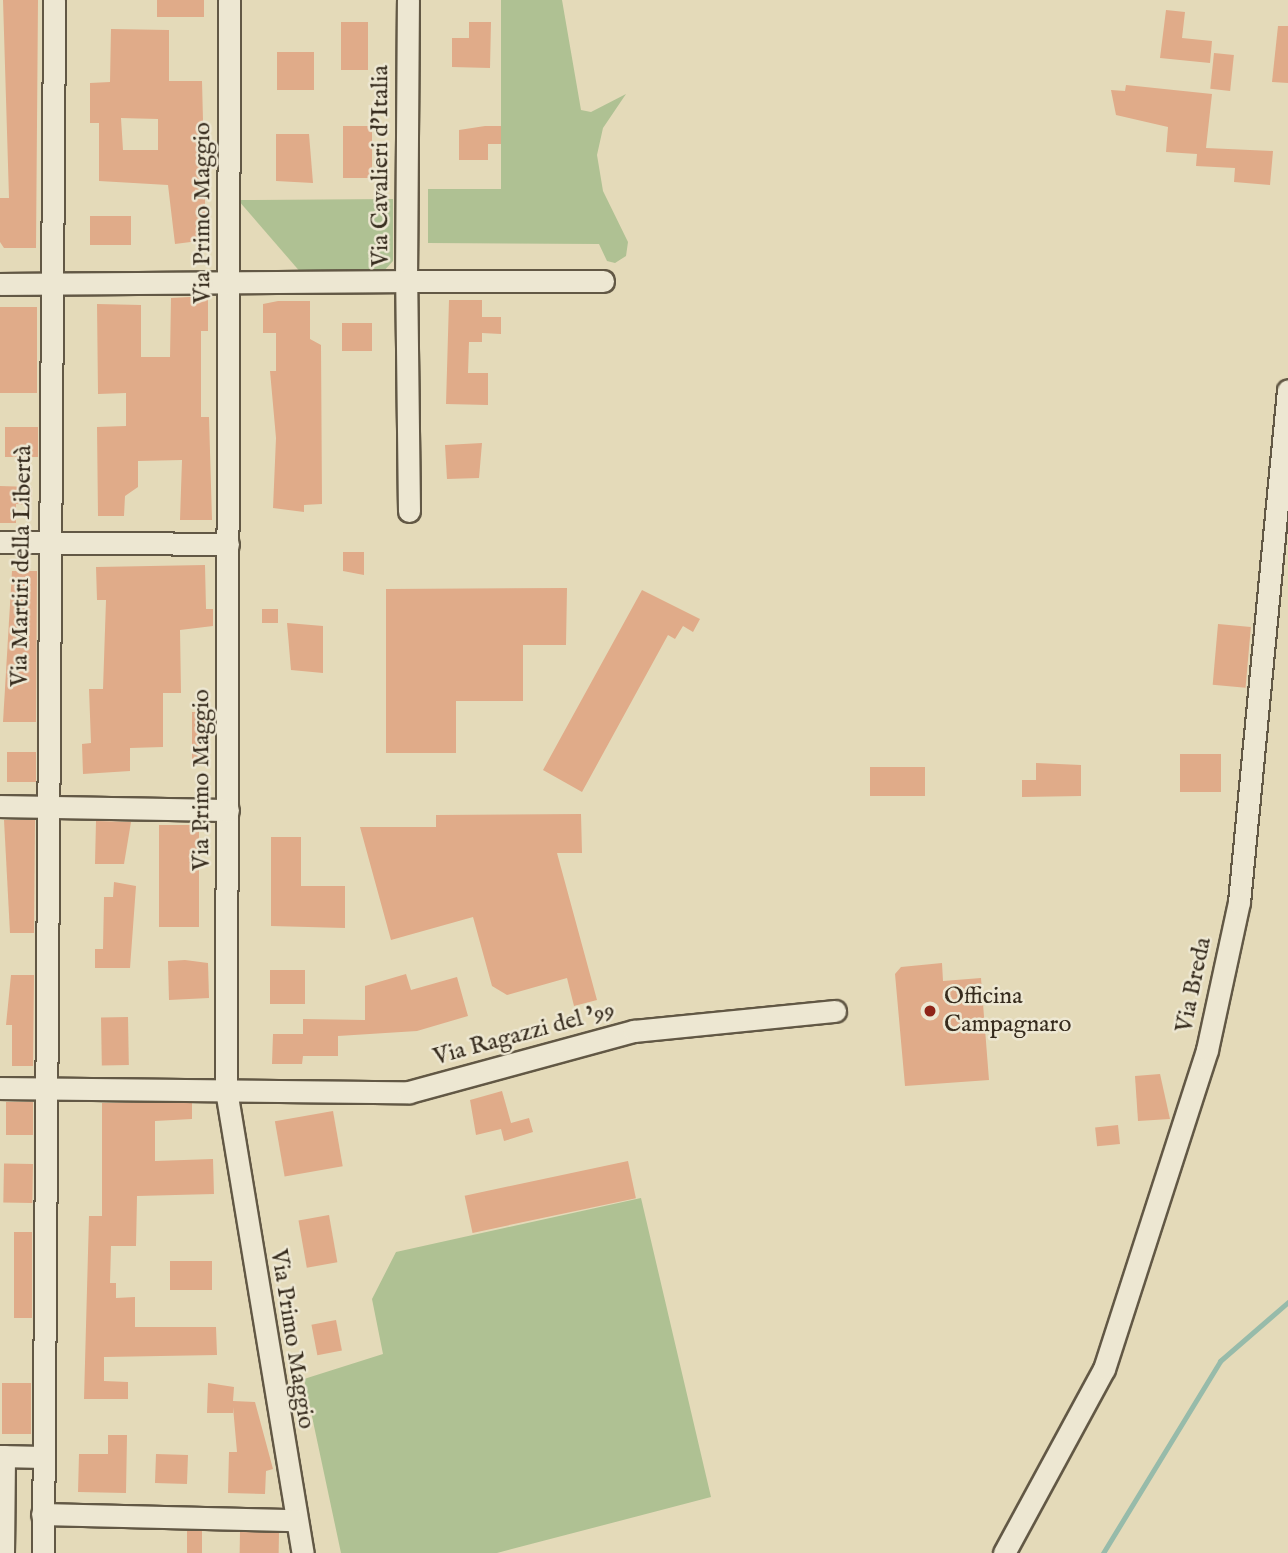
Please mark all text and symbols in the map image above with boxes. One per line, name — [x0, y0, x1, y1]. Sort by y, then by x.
street label: Via Cavalieri d'Italia — [367, 65, 395, 267]
street label: Via Primo Maggio — [189, 122, 217, 304]
street label: Via Martiri della Libertà — [5, 445, 39, 687]
street label: Via Primo Maggio — [188, 689, 216, 871]
street label: Via Breda — [1170, 935, 1218, 1035]
place label: Officina Campagnaro — [944, 983, 1071, 1039]
street label: Via Ragazzi del '99 — [430, 996, 618, 1072]
marker: Officina Campagnaro — [922, 1003, 938, 1019]
street label: Via Primo Maggio — [264, 1247, 320, 1431]

